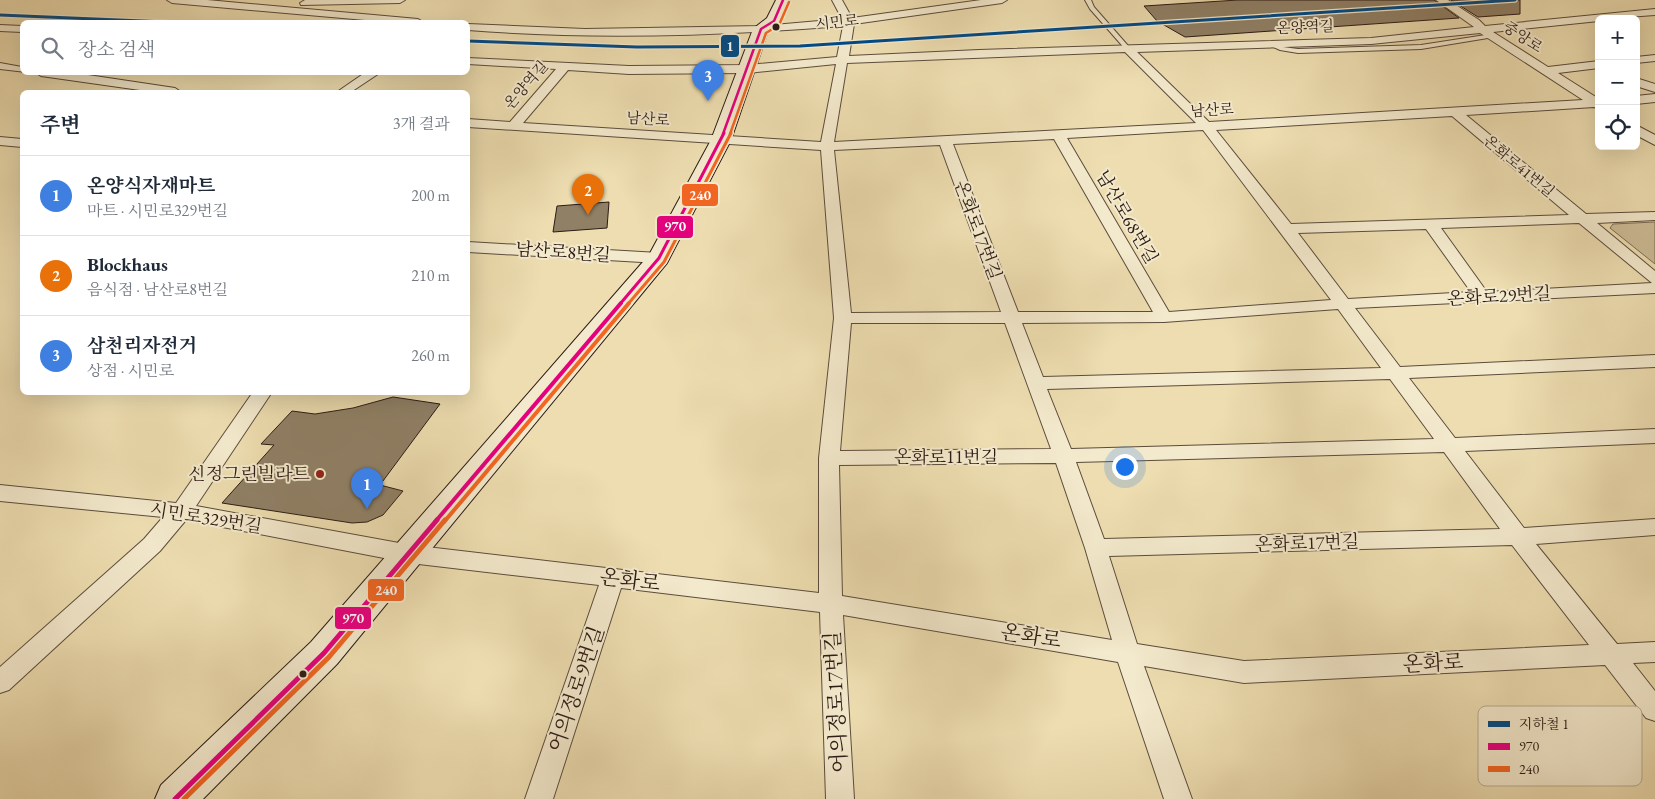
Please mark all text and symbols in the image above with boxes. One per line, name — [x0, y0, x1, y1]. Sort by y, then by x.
street label: 시민로 — [814, 10, 860, 33]
map controls — [1595, 15, 1640, 150]
button: + — [1595, 15, 1640, 60]
street label: 온양역길 — [1276, 16, 1334, 37]
street label: 중앙로 — [1500, 17, 1547, 57]
search box — [20, 20, 470, 75]
unlabelled marker — [771, 22, 781, 32]
icon: search — [38, 34, 66, 62]
line badge: 1 — [720, 34, 740, 58]
text: 장소 검색 — [78, 37, 155, 62]
text: 1 — [726, 37, 734, 55]
street label: 온양역길 — [499, 57, 552, 113]
pin: 3 — [692, 60, 724, 101]
button: − — [1595, 60, 1640, 105]
street label: 남산로 — [1190, 99, 1235, 120]
button: locate — [1595, 105, 1640, 150]
street label: 남산로 — [626, 108, 671, 130]
text: 주변 — [40, 111, 81, 138]
text: 3개 결과 — [393, 113, 450, 134]
street label: 온화로41번길 — [1480, 130, 1559, 201]
street label: 남산로68번길 — [1091, 166, 1163, 268]
text: 온양식자재마트 — [87, 173, 215, 198]
pin: 2 — [572, 174, 604, 215]
street label: 온화로17번길 — [950, 177, 1007, 283]
line badge: 240 — [681, 183, 719, 207]
text: 1 — [52, 185, 60, 206]
text: 200 m — [411, 185, 450, 206]
text: 240 — [689, 186, 712, 204]
text: 마트 · 시민로329번길 — [87, 200, 228, 221]
line badge: 970 — [656, 215, 694, 239]
text: 970 — [664, 217, 687, 235]
street label: 남산로8번길 — [515, 237, 612, 266]
text: Blockhaus — [87, 252, 168, 277]
text: 2 — [52, 265, 60, 286]
text: 210 m — [411, 265, 450, 286]
text: 음식점 · 남산로8번길 — [87, 279, 228, 300]
street label: 온화로29번길 — [1446, 281, 1552, 310]
text: 삼천리자전거 — [87, 333, 197, 358]
text: 3 — [52, 345, 60, 366]
text: 260 m — [411, 345, 450, 366]
text: 상점 · 시민로 — [87, 360, 174, 381]
street label: 온화로11번길 — [894, 445, 998, 468]
your location — [1112, 454, 1138, 480]
place label: 신정그린빌라트 — [188, 462, 311, 485]
marker: 신정그린빌라트 — [314, 468, 326, 480]
pin: 1 — [351, 468, 383, 509]
street label: 시민로329번길 — [149, 497, 264, 538]
street label: 온화로17번길 — [1254, 529, 1359, 556]
street label: 온화로 — [598, 562, 662, 597]
line badge: 240 — [367, 578, 405, 602]
text: 240 — [375, 581, 398, 599]
line badge: 970 — [334, 606, 372, 630]
text: 970 — [342, 609, 365, 627]
street label: 온화로 — [999, 617, 1063, 654]
street label: 어의정로9번길 — [541, 622, 610, 756]
street label: 어의정로17번길 — [818, 630, 853, 774]
street label: 온화로 — [1402, 647, 1464, 678]
unlabelled marker — [298, 669, 308, 679]
legend — [1478, 706, 1642, 786]
text: 지하철 1 — [1519, 715, 1569, 733]
text: 970 — [1519, 737, 1539, 755]
text: 240 — [1519, 760, 1539, 778]

